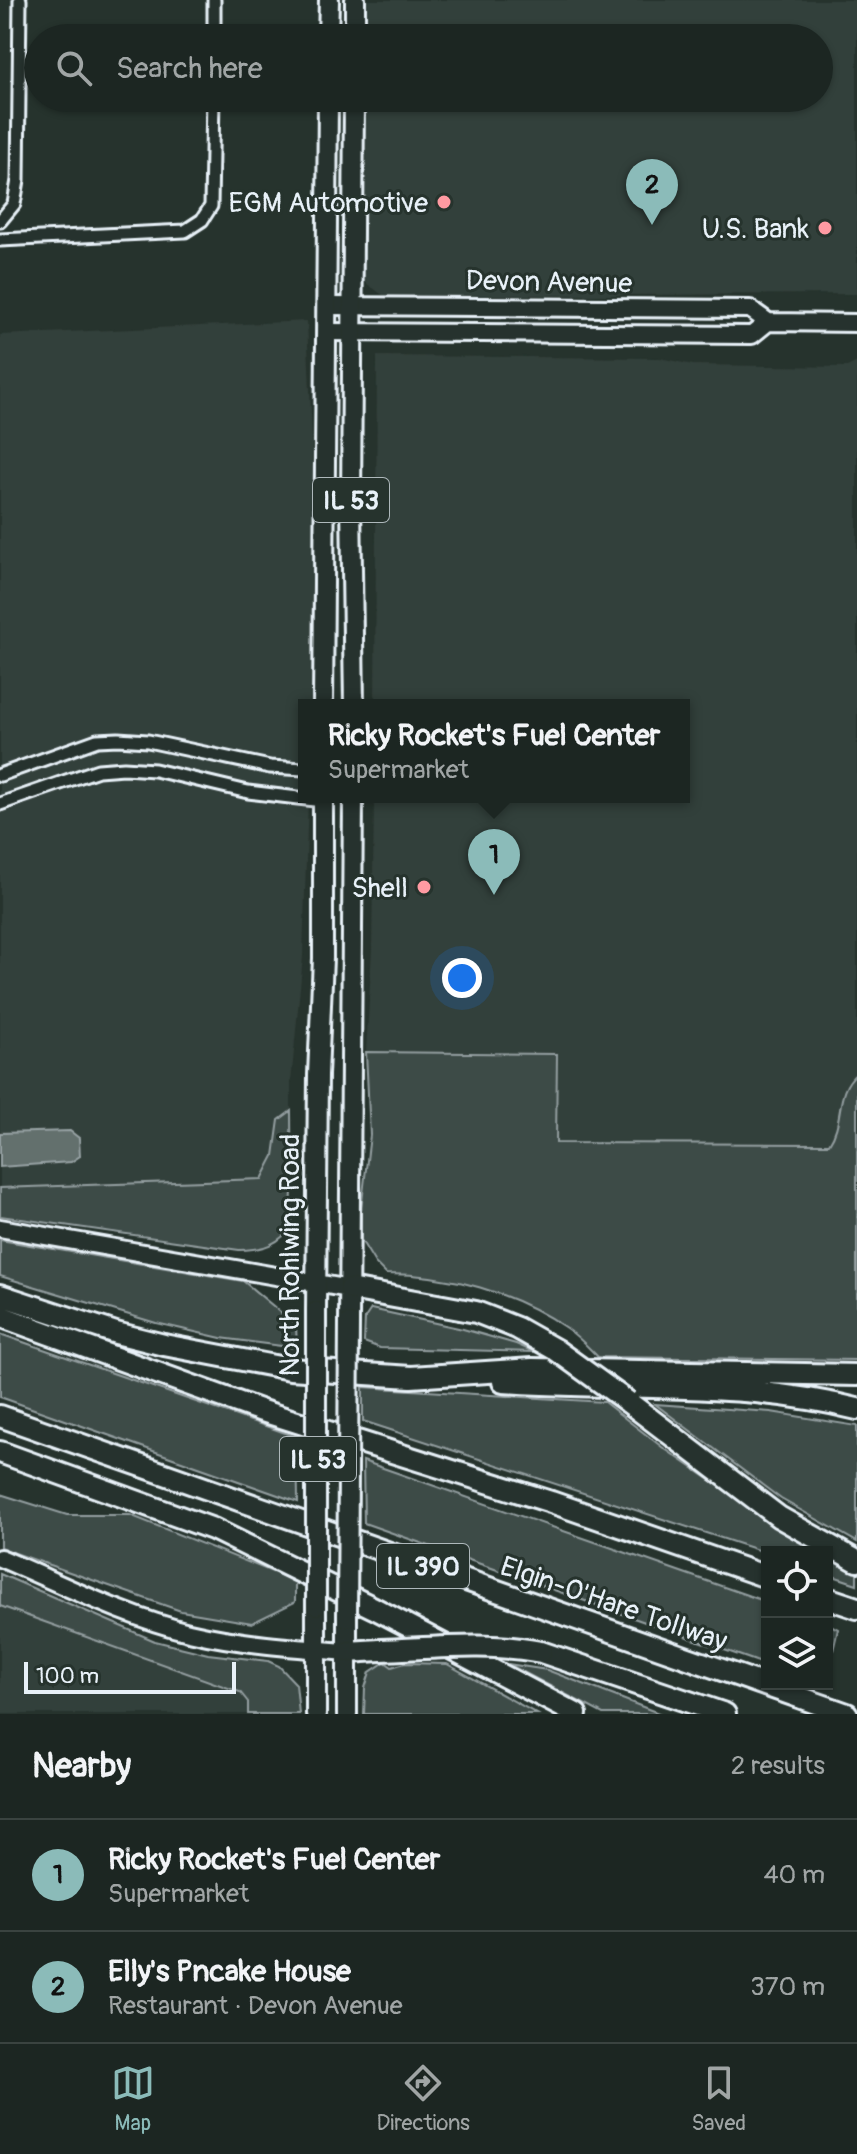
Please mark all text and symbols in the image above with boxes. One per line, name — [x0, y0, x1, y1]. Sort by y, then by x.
search box — [24, 24, 833, 112]
icon: search — [52, 46, 96, 90]
text: Search here — [116, 50, 263, 87]
pin: 2 — [626, 159, 678, 225]
place label: EGM Automotive — [229, 186, 428, 221]
marker: EGM Automotive — [435, 193, 453, 211]
place label: U.S. Bank — [702, 212, 809, 247]
marker: U.S. Bank — [816, 219, 834, 237]
street label: Devon Avenue — [465, 264, 633, 301]
road number: IL 53 — [313, 478, 389, 522]
popup — [298, 699, 690, 803]
text: Ricky Rocket's Fuel Center — [328, 717, 660, 754]
text: Supermarket — [328, 754, 469, 786]
pin: 1 — [468, 829, 520, 895]
place label: Shell — [351, 871, 408, 906]
marker: Shell — [415, 878, 433, 896]
your location — [442, 958, 482, 998]
street label: North Rohlwing Road — [273, 1133, 308, 1377]
road number: IL 53 — [280, 1437, 356, 1481]
road number: IL 390 — [377, 1544, 469, 1588]
map controls — [761, 1546, 833, 1690]
button: locate — [761, 1546, 833, 1618]
street label: Elgin-O'Hare Tollway — [495, 1549, 732, 1660]
button: layers — [761, 1618, 833, 1690]
scale bar — [24, 1658, 236, 1694]
text: 100 m — [36, 1662, 99, 1690]
text: Nearby — [32, 1745, 131, 1788]
text: 2 results — [731, 1750, 825, 1782]
text: Ricky Rocket's Fuel Center — [108, 1841, 440, 1878]
text: 1 — [53, 1859, 63, 1891]
text: 40 m — [763, 1859, 825, 1891]
text: Supermarket — [108, 1878, 249, 1910]
text: Elly's Pncake House — [108, 1953, 351, 1990]
text: 2 — [51, 1971, 65, 2003]
text: 370 m — [750, 1971, 825, 2003]
text: Restaurant · Devon Avenue — [108, 1990, 403, 2022]
tab: Map — [111, 2061, 155, 2137]
tab: Directions — [377, 2061, 470, 2137]
tab: Saved — [692, 2061, 746, 2137]

